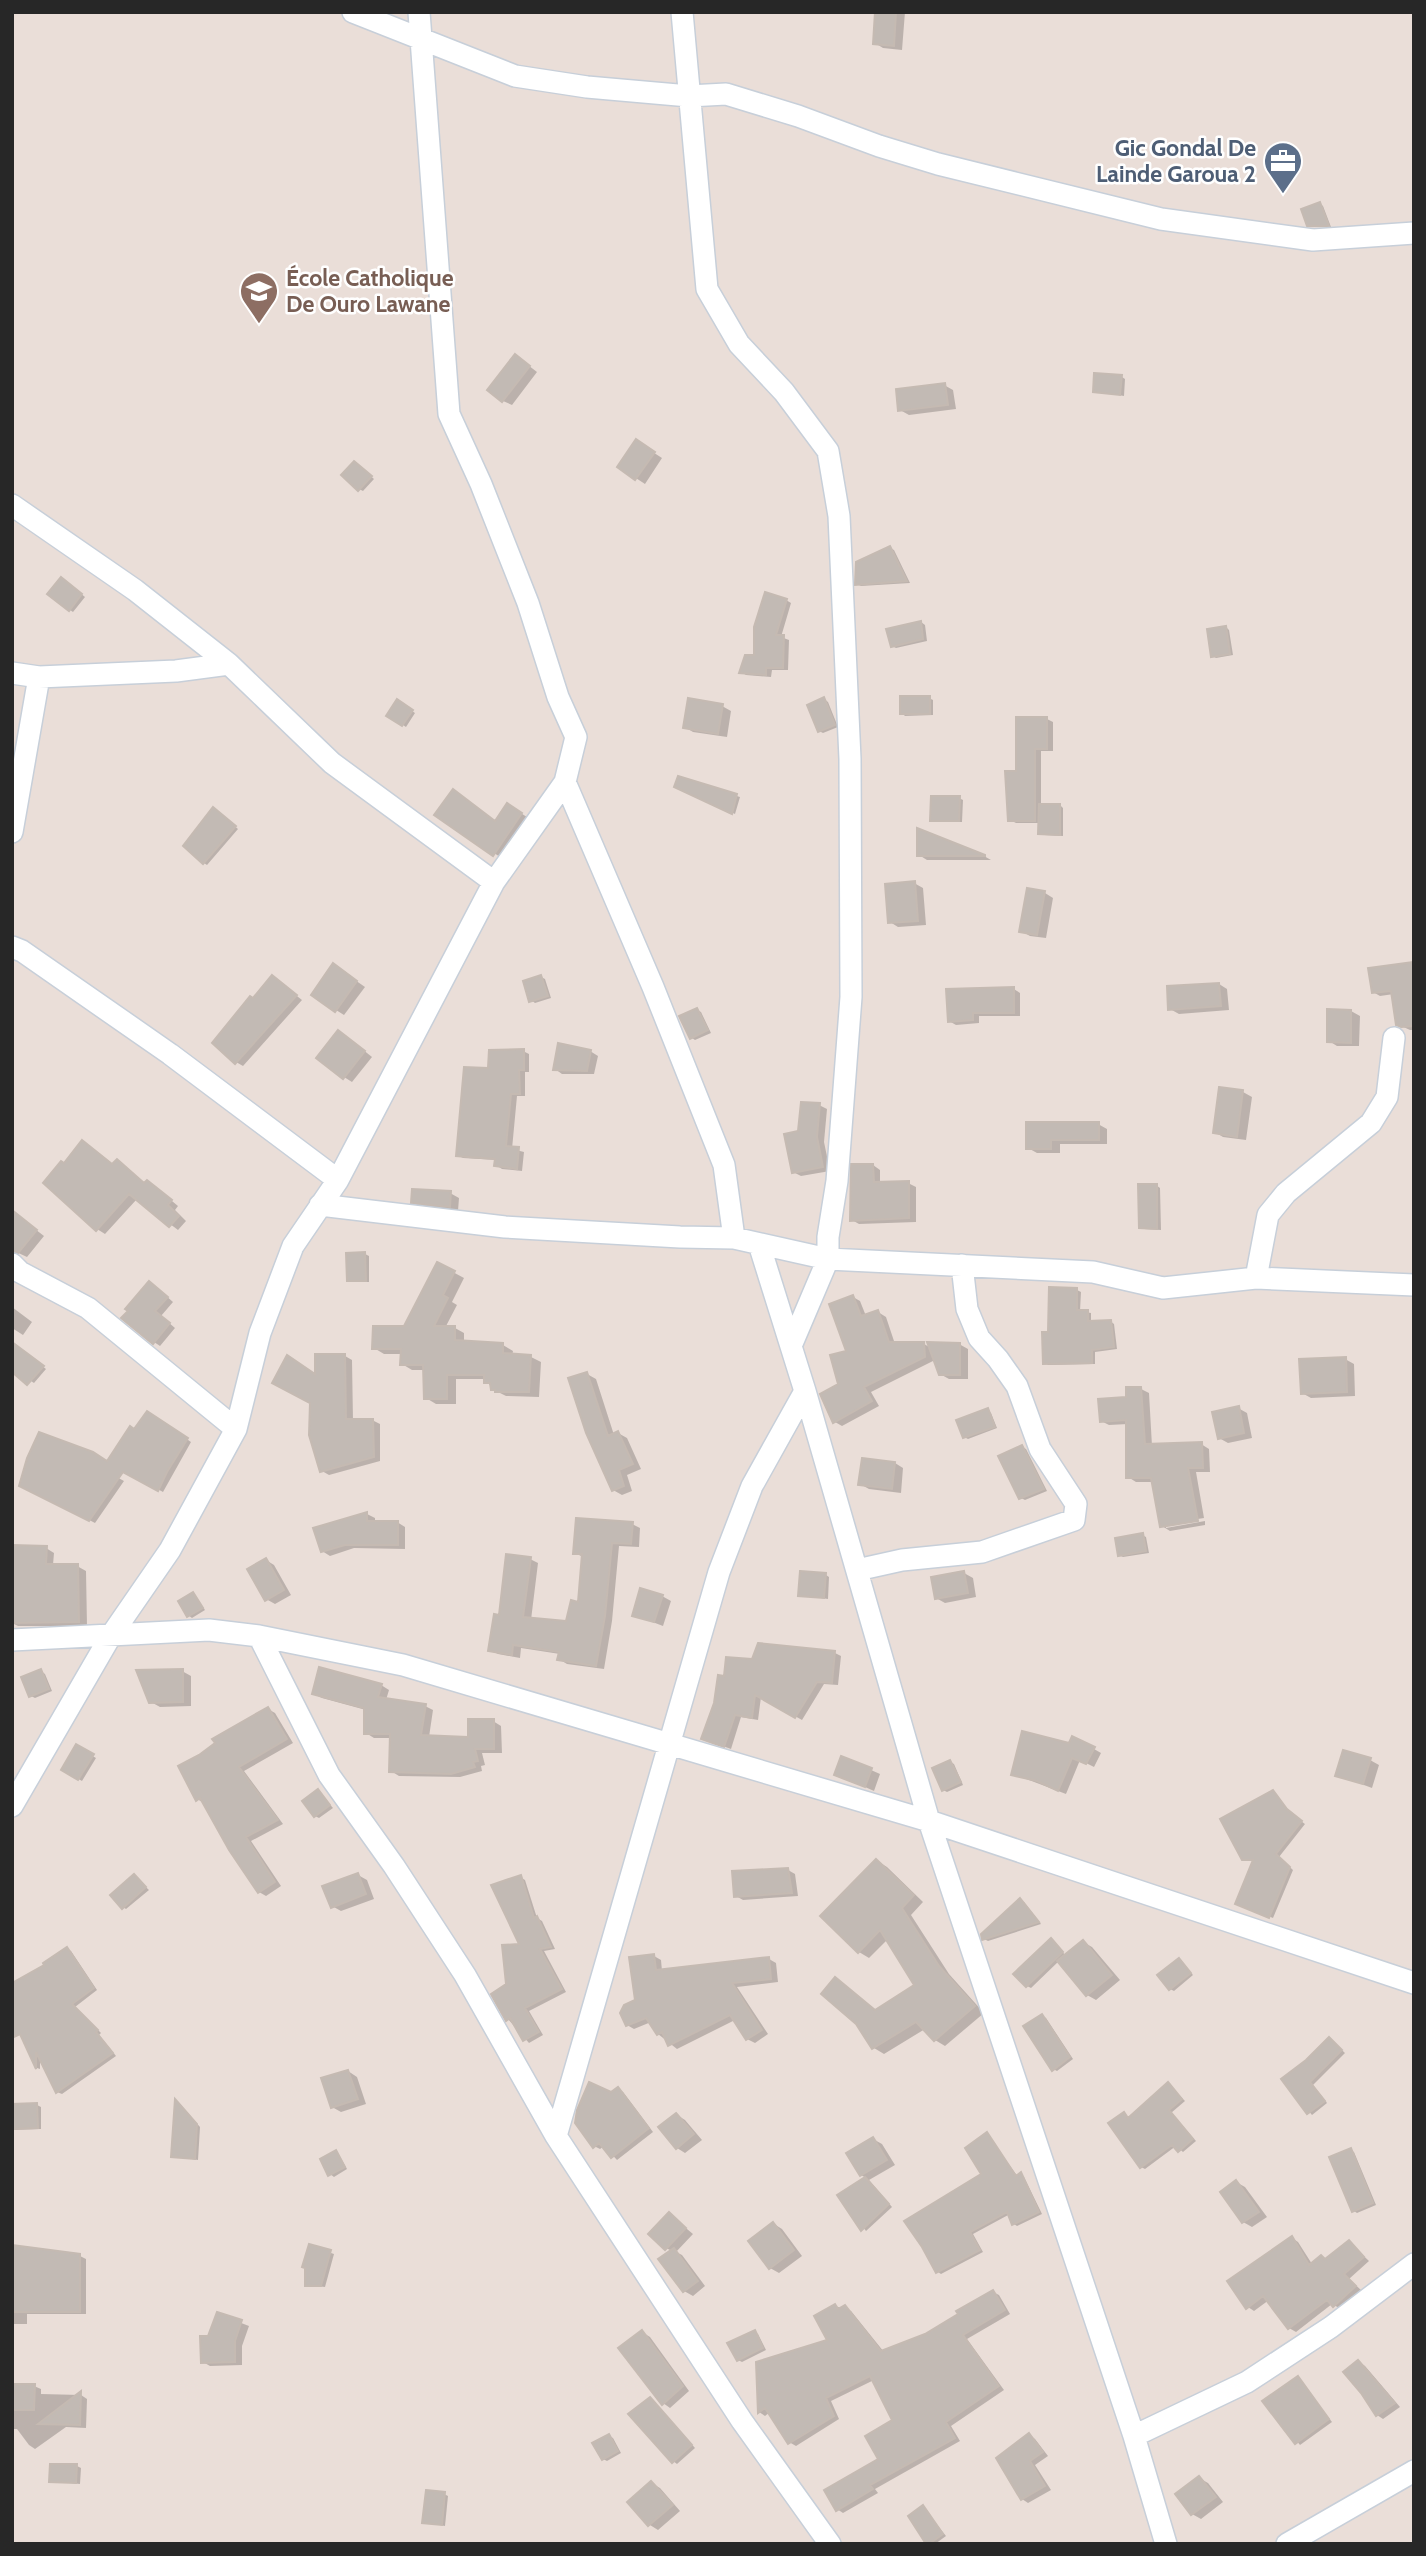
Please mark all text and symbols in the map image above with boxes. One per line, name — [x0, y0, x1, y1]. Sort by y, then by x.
place label: Gic Gondal De Lainde Garoua 2 — [1096, 134, 1256, 188]
office icon: Gic Gondal De Lainde Garoua 2 — [1262, 140, 1304, 195]
place label: École Catholique De Ouro Lawane — [286, 264, 454, 318]
school or university icon: École Catholique De Ouro Lawane — [238, 270, 280, 325]

